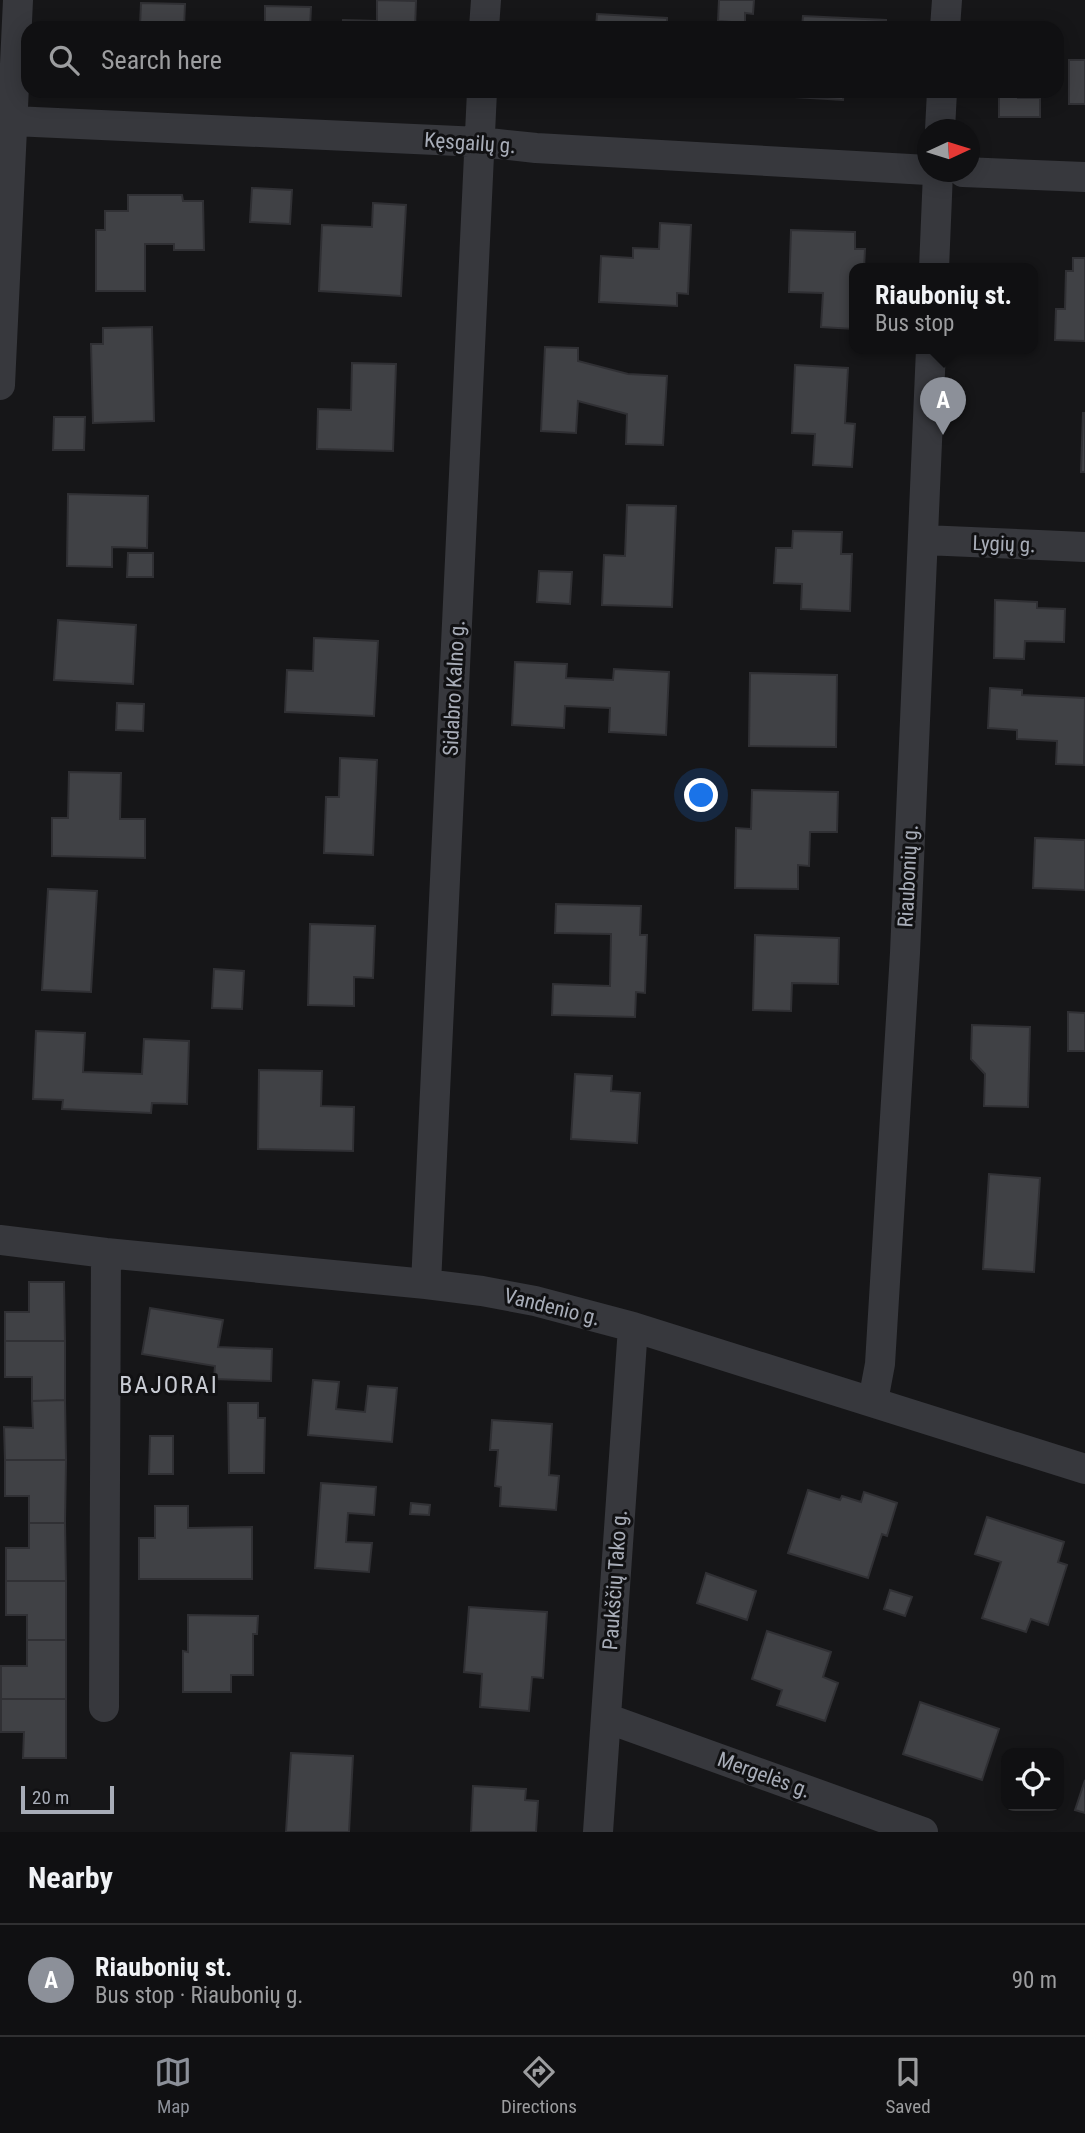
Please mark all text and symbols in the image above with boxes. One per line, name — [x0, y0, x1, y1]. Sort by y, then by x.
search box — [21, 21, 1064, 98]
icon: search — [45, 41, 83, 79]
text: Search here — [101, 45, 222, 75]
north arrow — [917, 119, 980, 182]
street label: Kęsgailų g. — [424, 128, 516, 158]
popup — [849, 263, 1038, 354]
text: Riaubonių st. — [875, 280, 1012, 310]
text: Bus stop — [875, 310, 954, 337]
pin: A — [920, 377, 966, 435]
street label: Lygių g. — [972, 531, 1036, 557]
street label: Sidabro Kalno g. — [438, 620, 470, 756]
your location — [684, 778, 718, 812]
street label: Riaubonių g. — [893, 824, 923, 928]
street label: Vandenio g. — [502, 1283, 602, 1331]
district label: BAJORAI — [119, 1371, 219, 1399]
street label: Paukščių Tako g. — [598, 1509, 632, 1651]
street label: Mergelės g. — [714, 1747, 814, 1803]
map controls — [1001, 1748, 1064, 1811]
button: locate — [1001, 1748, 1064, 1811]
scale bar — [21, 1783, 114, 1815]
text: 20 m — [32, 1786, 69, 1809]
text: Nearby — [28, 1860, 113, 1895]
text: Riaubonių st. — [95, 1952, 232, 1982]
text: A — [44, 1967, 58, 1994]
text: 90 m — [1012, 1967, 1057, 1994]
text: Bus stop · Riaubonių g. — [95, 1982, 303, 2009]
tab: Map — [154, 2053, 192, 2118]
tab: Directions — [501, 2053, 577, 2118]
tab: Saved — [885, 2053, 931, 2118]

